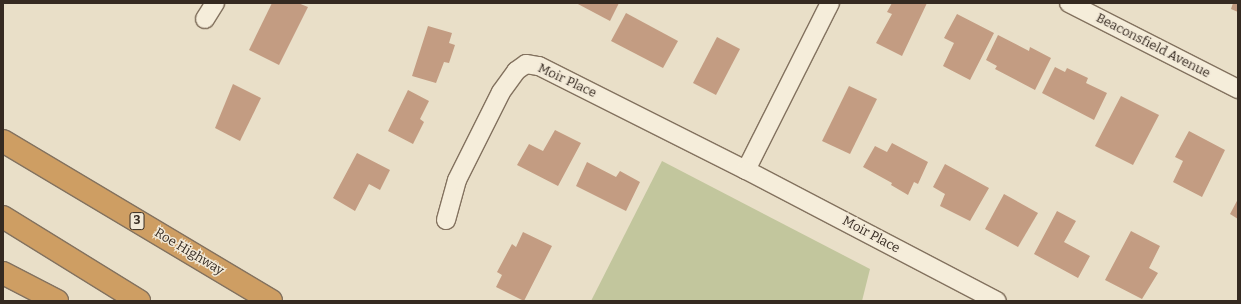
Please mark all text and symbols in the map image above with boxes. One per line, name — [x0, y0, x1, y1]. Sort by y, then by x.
street label: Beaconsfield Avenue — [1093, 10, 1213, 82]
street label: Moir Place — [535, 61, 599, 101]
road number: 3 — [129, 211, 145, 231]
street label: Moir Place — [840, 213, 902, 257]
street label: Roe Highway — [151, 225, 227, 279]

